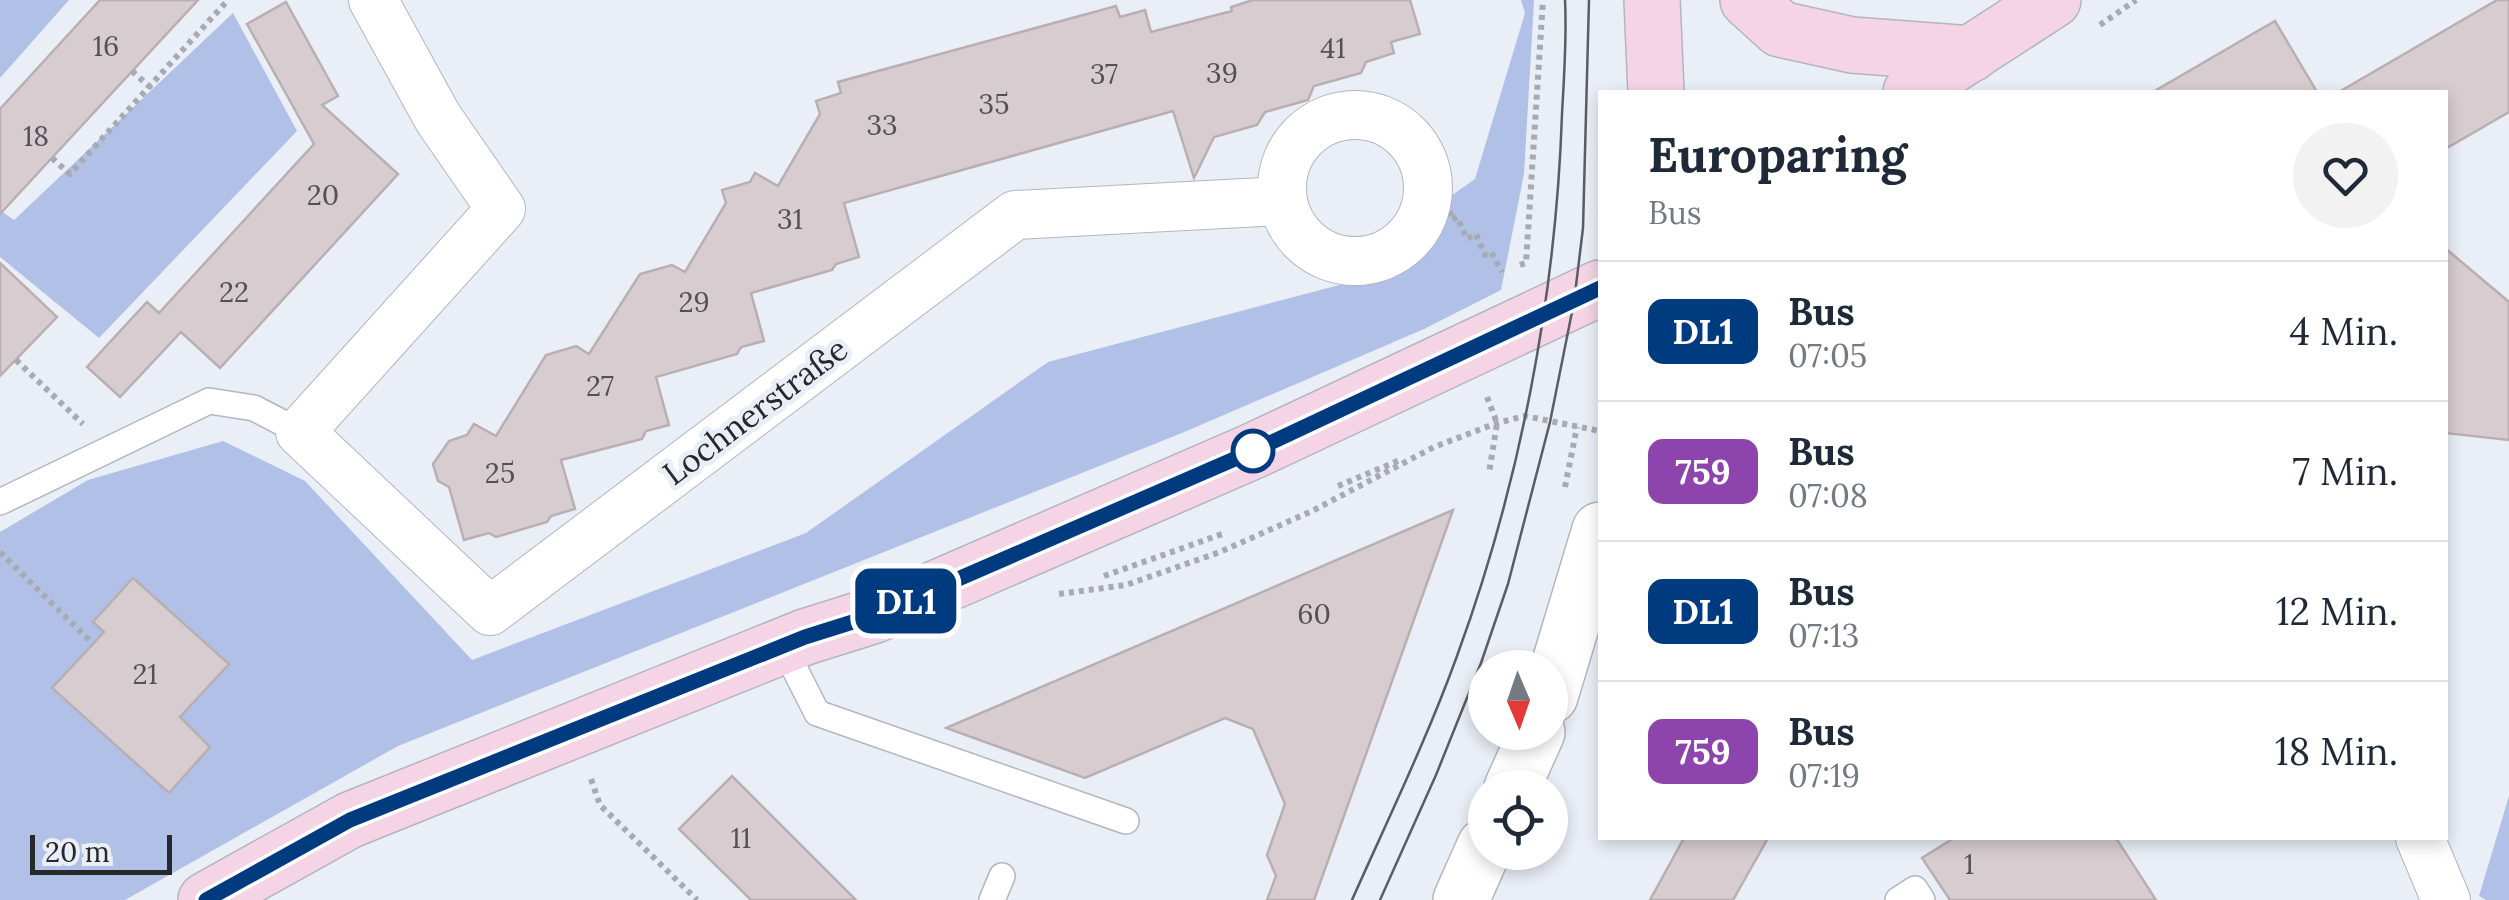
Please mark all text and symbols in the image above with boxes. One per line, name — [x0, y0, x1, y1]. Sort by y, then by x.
house number: 16 — [93, 28, 119, 64]
house number: 41 — [1320, 30, 1346, 66]
house number: 39 — [1206, 55, 1238, 91]
house number: 37 — [1090, 56, 1118, 92]
house number: 35 — [979, 86, 1009, 122]
house number: 33 — [866, 107, 898, 143]
house number: 18 — [23, 118, 49, 154]
button: heart — [2293, 123, 2398, 228]
text: Europaring — [1648, 124, 1907, 185]
house number: 20 — [307, 177, 339, 213]
text: Bus — [1648, 192, 1702, 233]
house number: 31 — [777, 201, 803, 237]
house number: 22 — [219, 274, 249, 310]
house number: 29 — [678, 284, 710, 320]
text: Bus — [1788, 287, 1855, 335]
text: 4 Min. — [2289, 307, 2398, 355]
text: DL1 — [1672, 309, 1734, 354]
street label: Lochnerstraße — [655, 328, 855, 494]
text: 07:05 — [1788, 335, 1867, 376]
house number: 27 — [586, 368, 614, 404]
text: Bus — [1788, 427, 1855, 475]
unlabelled marker — [1232, 430, 1274, 472]
text: 7 Min. — [2293, 447, 2398, 495]
text: 759 — [1675, 449, 1731, 494]
house number: 25 — [485, 455, 515, 491]
text: 07:08 — [1788, 475, 1868, 516]
text: Bus — [1788, 567, 1855, 615]
line badge: DL1 — [848, 568, 964, 634]
text: DL1 — [875, 579, 937, 624]
text: 12 Min. — [2276, 587, 2398, 635]
text: DL1 — [1672, 589, 1734, 634]
house number: 60 — [1297, 596, 1331, 632]
text: 07:13 — [1788, 615, 1859, 656]
north arrow — [1468, 650, 1568, 750]
map controls — [1468, 650, 1568, 870]
house number: 21 — [132, 656, 158, 692]
text: Bus — [1788, 707, 1855, 755]
text: 18 Min. — [2275, 727, 2398, 775]
text: 759 — [1675, 729, 1731, 774]
text: 07:19 — [1788, 755, 1860, 796]
button: locate — [1468, 770, 1568, 870]
house number: 11 — [731, 820, 751, 856]
scale bar — [30, 830, 172, 874]
text: 20 m — [45, 834, 110, 870]
house number: 1 — [1964, 846, 1974, 882]

